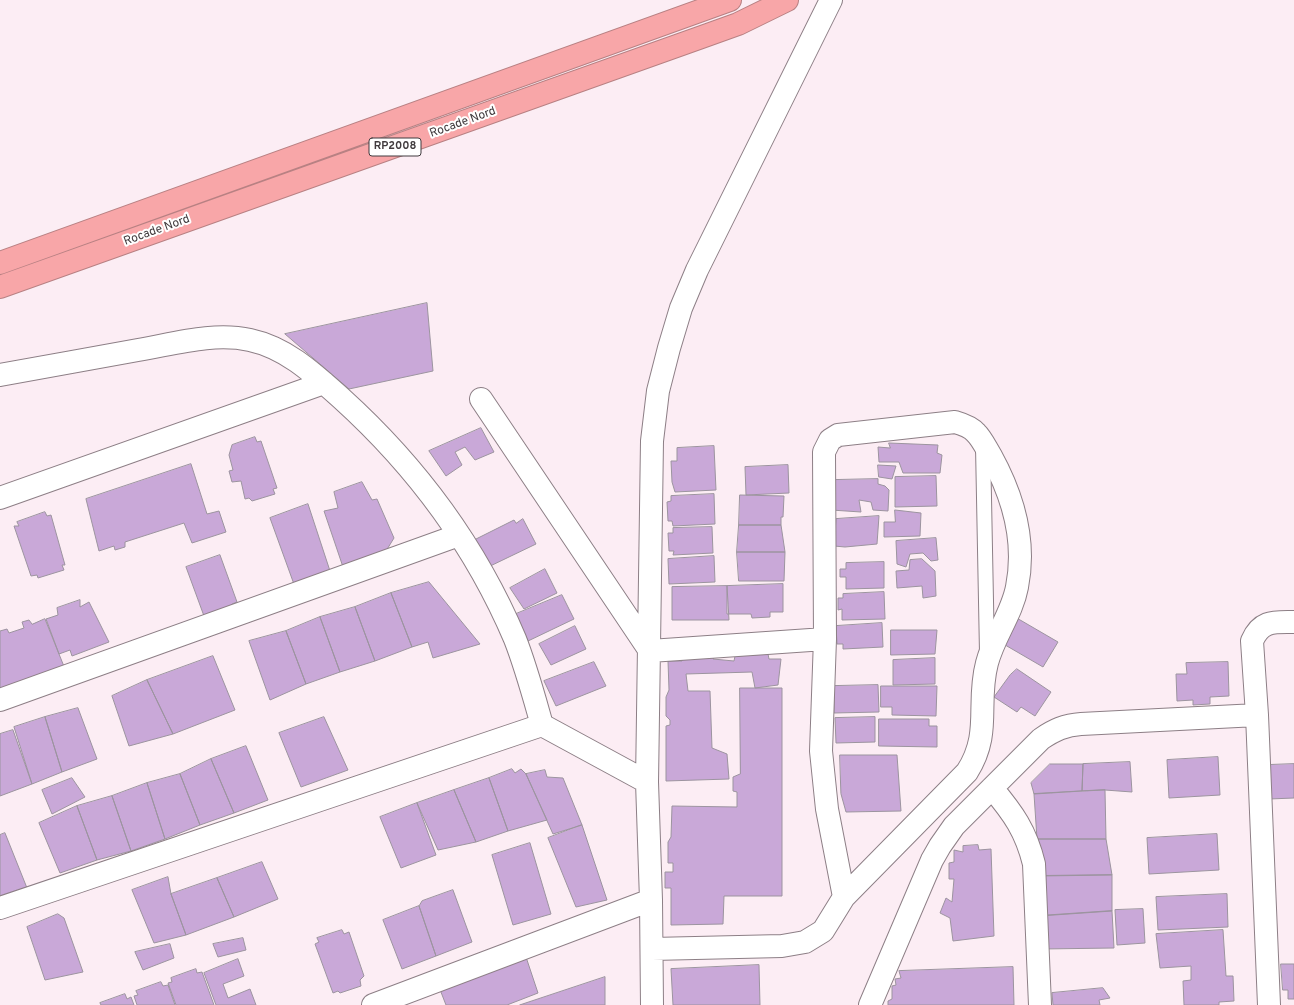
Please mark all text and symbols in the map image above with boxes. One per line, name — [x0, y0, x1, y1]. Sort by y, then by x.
street label: Rocade Nord — [428, 104, 498, 142]
road number: RP2008 — [369, 138, 421, 156]
street label: Rocade Nord — [122, 212, 192, 250]

